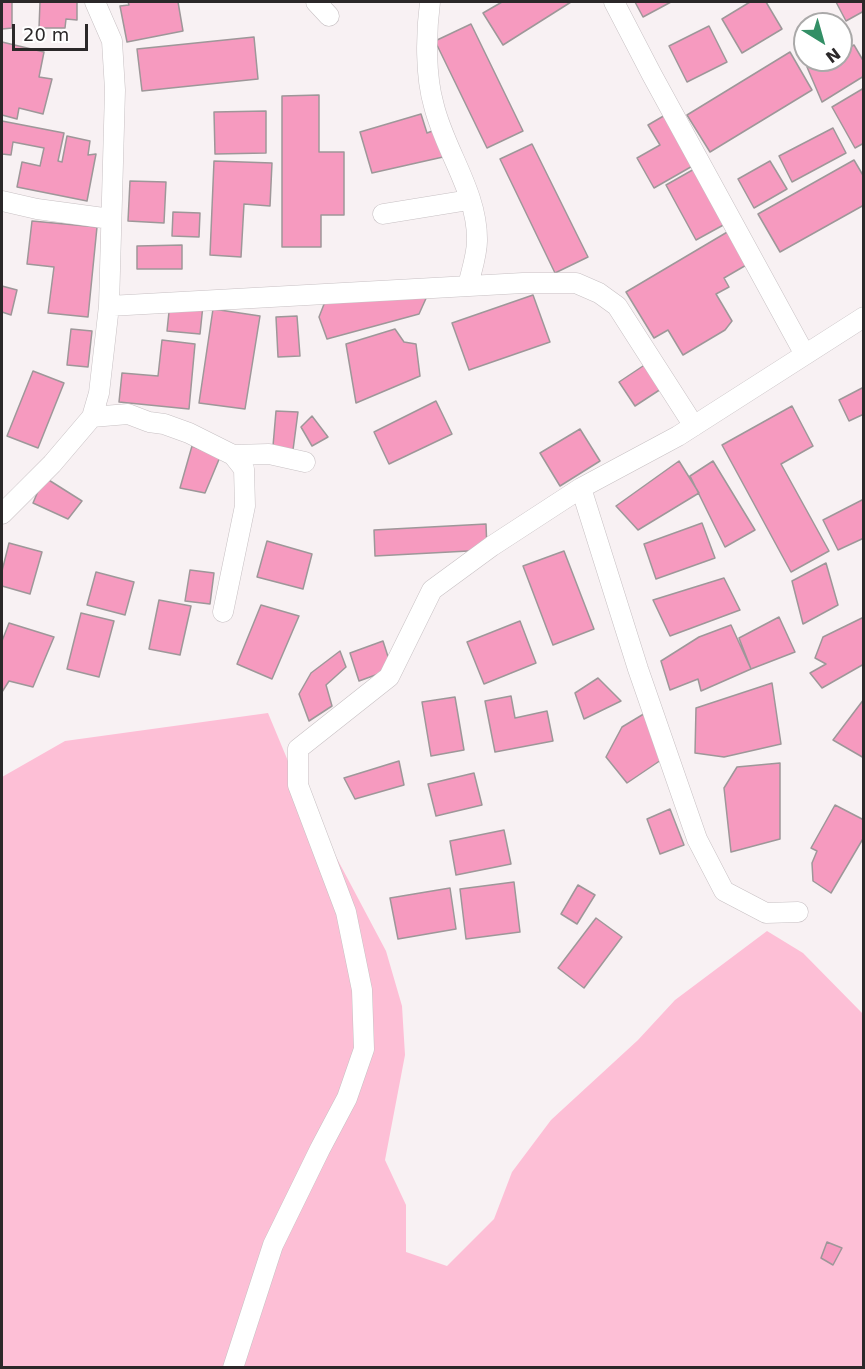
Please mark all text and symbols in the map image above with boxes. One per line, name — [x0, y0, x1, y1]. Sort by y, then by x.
scale bar — [15, 12, 92, 50]
north arrow — [793, 12, 853, 72]
text: 20 m — [23, 24, 69, 45]
text: N — [822, 44, 844, 67]

